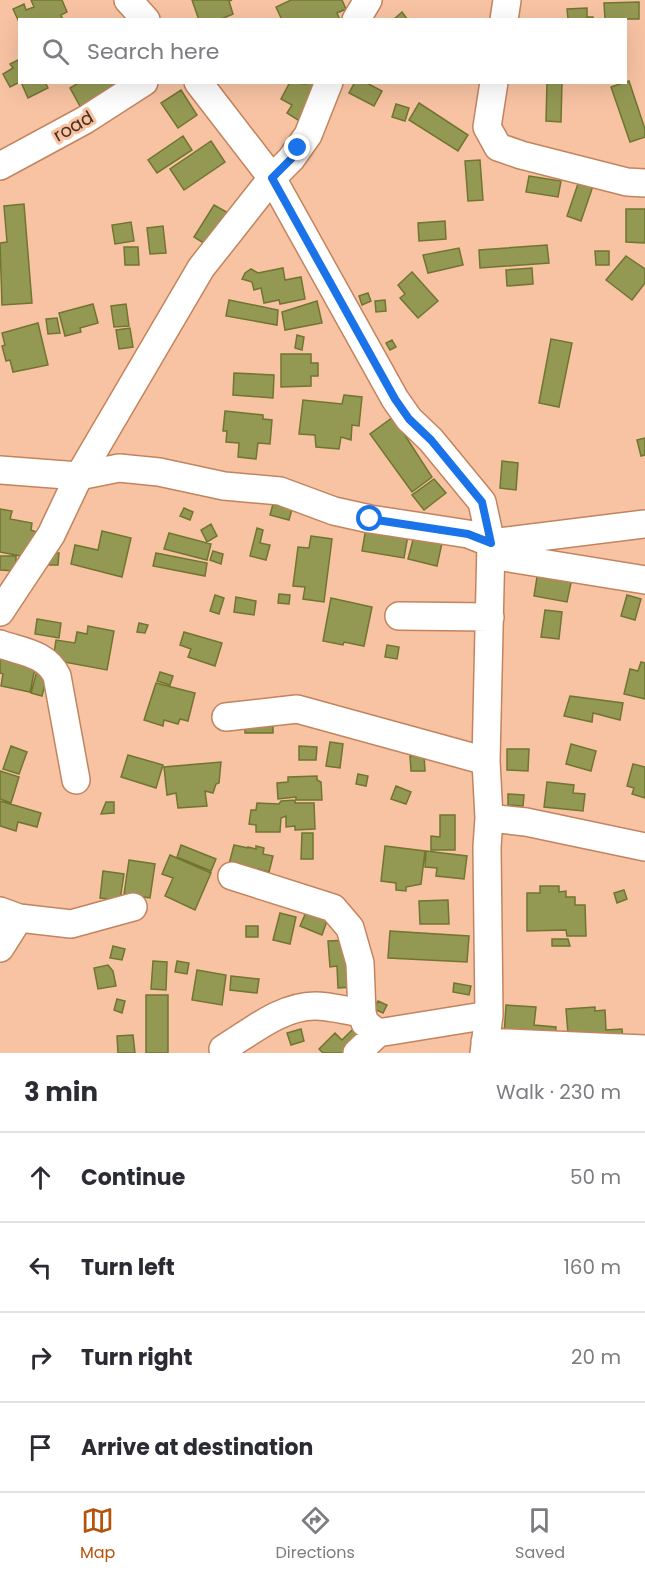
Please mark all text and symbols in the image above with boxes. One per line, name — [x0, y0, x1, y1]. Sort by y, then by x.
search box — [18, 18, 627, 84]
icon: search — [39, 35, 72, 68]
text: Search here — [87, 36, 220, 67]
street label: road — [48, 105, 98, 147]
route end — [284, 134, 310, 160]
route start — [356, 505, 382, 531]
text: 3 min — [24, 1074, 98, 1110]
text: Walk · 230 m — [496, 1078, 621, 1106]
icon: ahead — [24, 1161, 57, 1194]
text: Continue — [81, 1162, 185, 1193]
text: 50 m — [570, 1163, 621, 1191]
icon: left — [24, 1251, 57, 1284]
text: Turn left — [81, 1252, 175, 1283]
text: 160 m — [563, 1253, 621, 1281]
icon: right — [24, 1341, 57, 1374]
text: Turn right — [81, 1342, 192, 1373]
text: 20 m — [571, 1343, 621, 1371]
icon: arrive — [24, 1431, 57, 1464]
text: Arrive at destination — [81, 1432, 313, 1463]
tab: Map — [80, 1504, 115, 1565]
tab: Directions — [276, 1504, 355, 1565]
tab: Saved — [515, 1504, 565, 1565]

